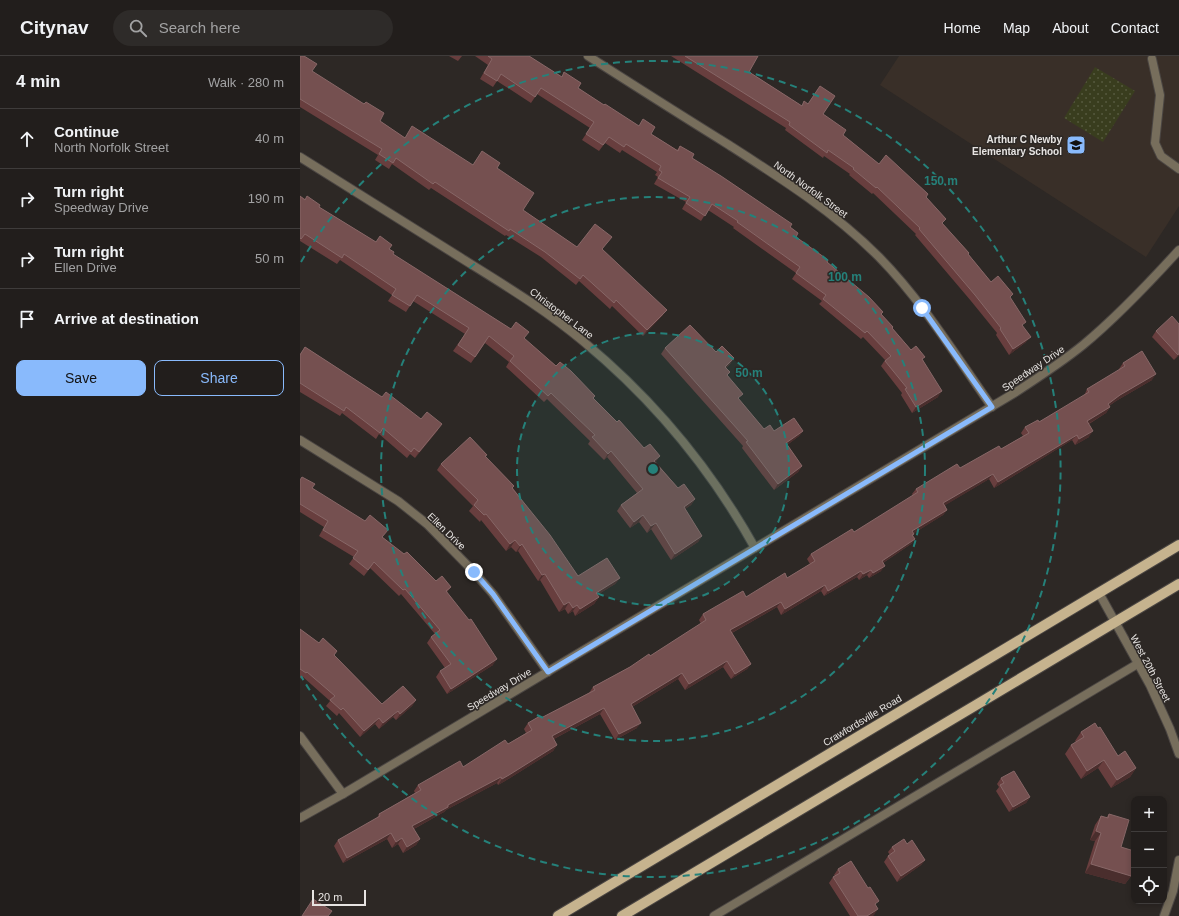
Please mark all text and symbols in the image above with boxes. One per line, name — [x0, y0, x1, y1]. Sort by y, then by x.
search box — [113, 10, 393, 46]
text: Citynav — [20, 17, 89, 38]
icon: search — [127, 17, 149, 39]
text: Search here — [159, 19, 240, 36]
text: Home — [944, 20, 981, 36]
text: Map — [1003, 20, 1030, 36]
text: About — [1052, 20, 1089, 36]
text: Contact — [1111, 20, 1159, 36]
text: 4 min — [16, 72, 60, 91]
text: Walk · 280 m — [208, 75, 284, 90]
text: Continue — [54, 123, 119, 140]
icon: ahead — [16, 128, 38, 150]
text: 40 m — [255, 131, 284, 146]
place label: Arthur C Newby Elementary School — [972, 134, 1062, 157]
school or university icon: Arthur C Newby Elementary School — [1065, 134, 1087, 156]
text: North Norfolk Street — [54, 140, 169, 155]
street label: North Norfolk Street — [772, 159, 850, 220]
text: 150 m — [924, 174, 958, 188]
text: Turn right — [54, 183, 124, 200]
icon: right — [16, 188, 38, 210]
text: 190 m — [248, 191, 284, 206]
text: Speedway Drive — [54, 200, 149, 215]
text: Turn right — [54, 243, 124, 260]
icon: right — [16, 248, 38, 270]
text: 50 m — [255, 251, 284, 266]
text: Ellen Drive — [54, 260, 117, 275]
text: 100 m — [828, 270, 862, 284]
street label: Christopher Lane — [528, 286, 596, 341]
route start — [913, 299, 931, 317]
icon: arrive — [16, 308, 38, 330]
text: Arrive at destination — [54, 310, 199, 327]
street label: Speedway Drive — [1000, 343, 1067, 393]
button: Save — [16, 360, 146, 396]
button: Share — [154, 360, 284, 396]
text: 50 m — [735, 366, 763, 380]
centre of rings — [646, 462, 660, 476]
street label: Ellen Drive — [425, 511, 468, 552]
route end — [465, 563, 483, 581]
street label: West 20th Street — [1128, 633, 1173, 704]
street label: Speedway Drive — [465, 666, 534, 713]
street label: Crawfordsville Road — [821, 693, 903, 748]
map controls — [1131, 796, 1167, 904]
button: + — [1131, 796, 1167, 832]
button: − — [1131, 832, 1167, 868]
button: locate — [1131, 868, 1167, 904]
scale bar — [312, 888, 366, 907]
text: 20 m — [318, 891, 342, 903]

